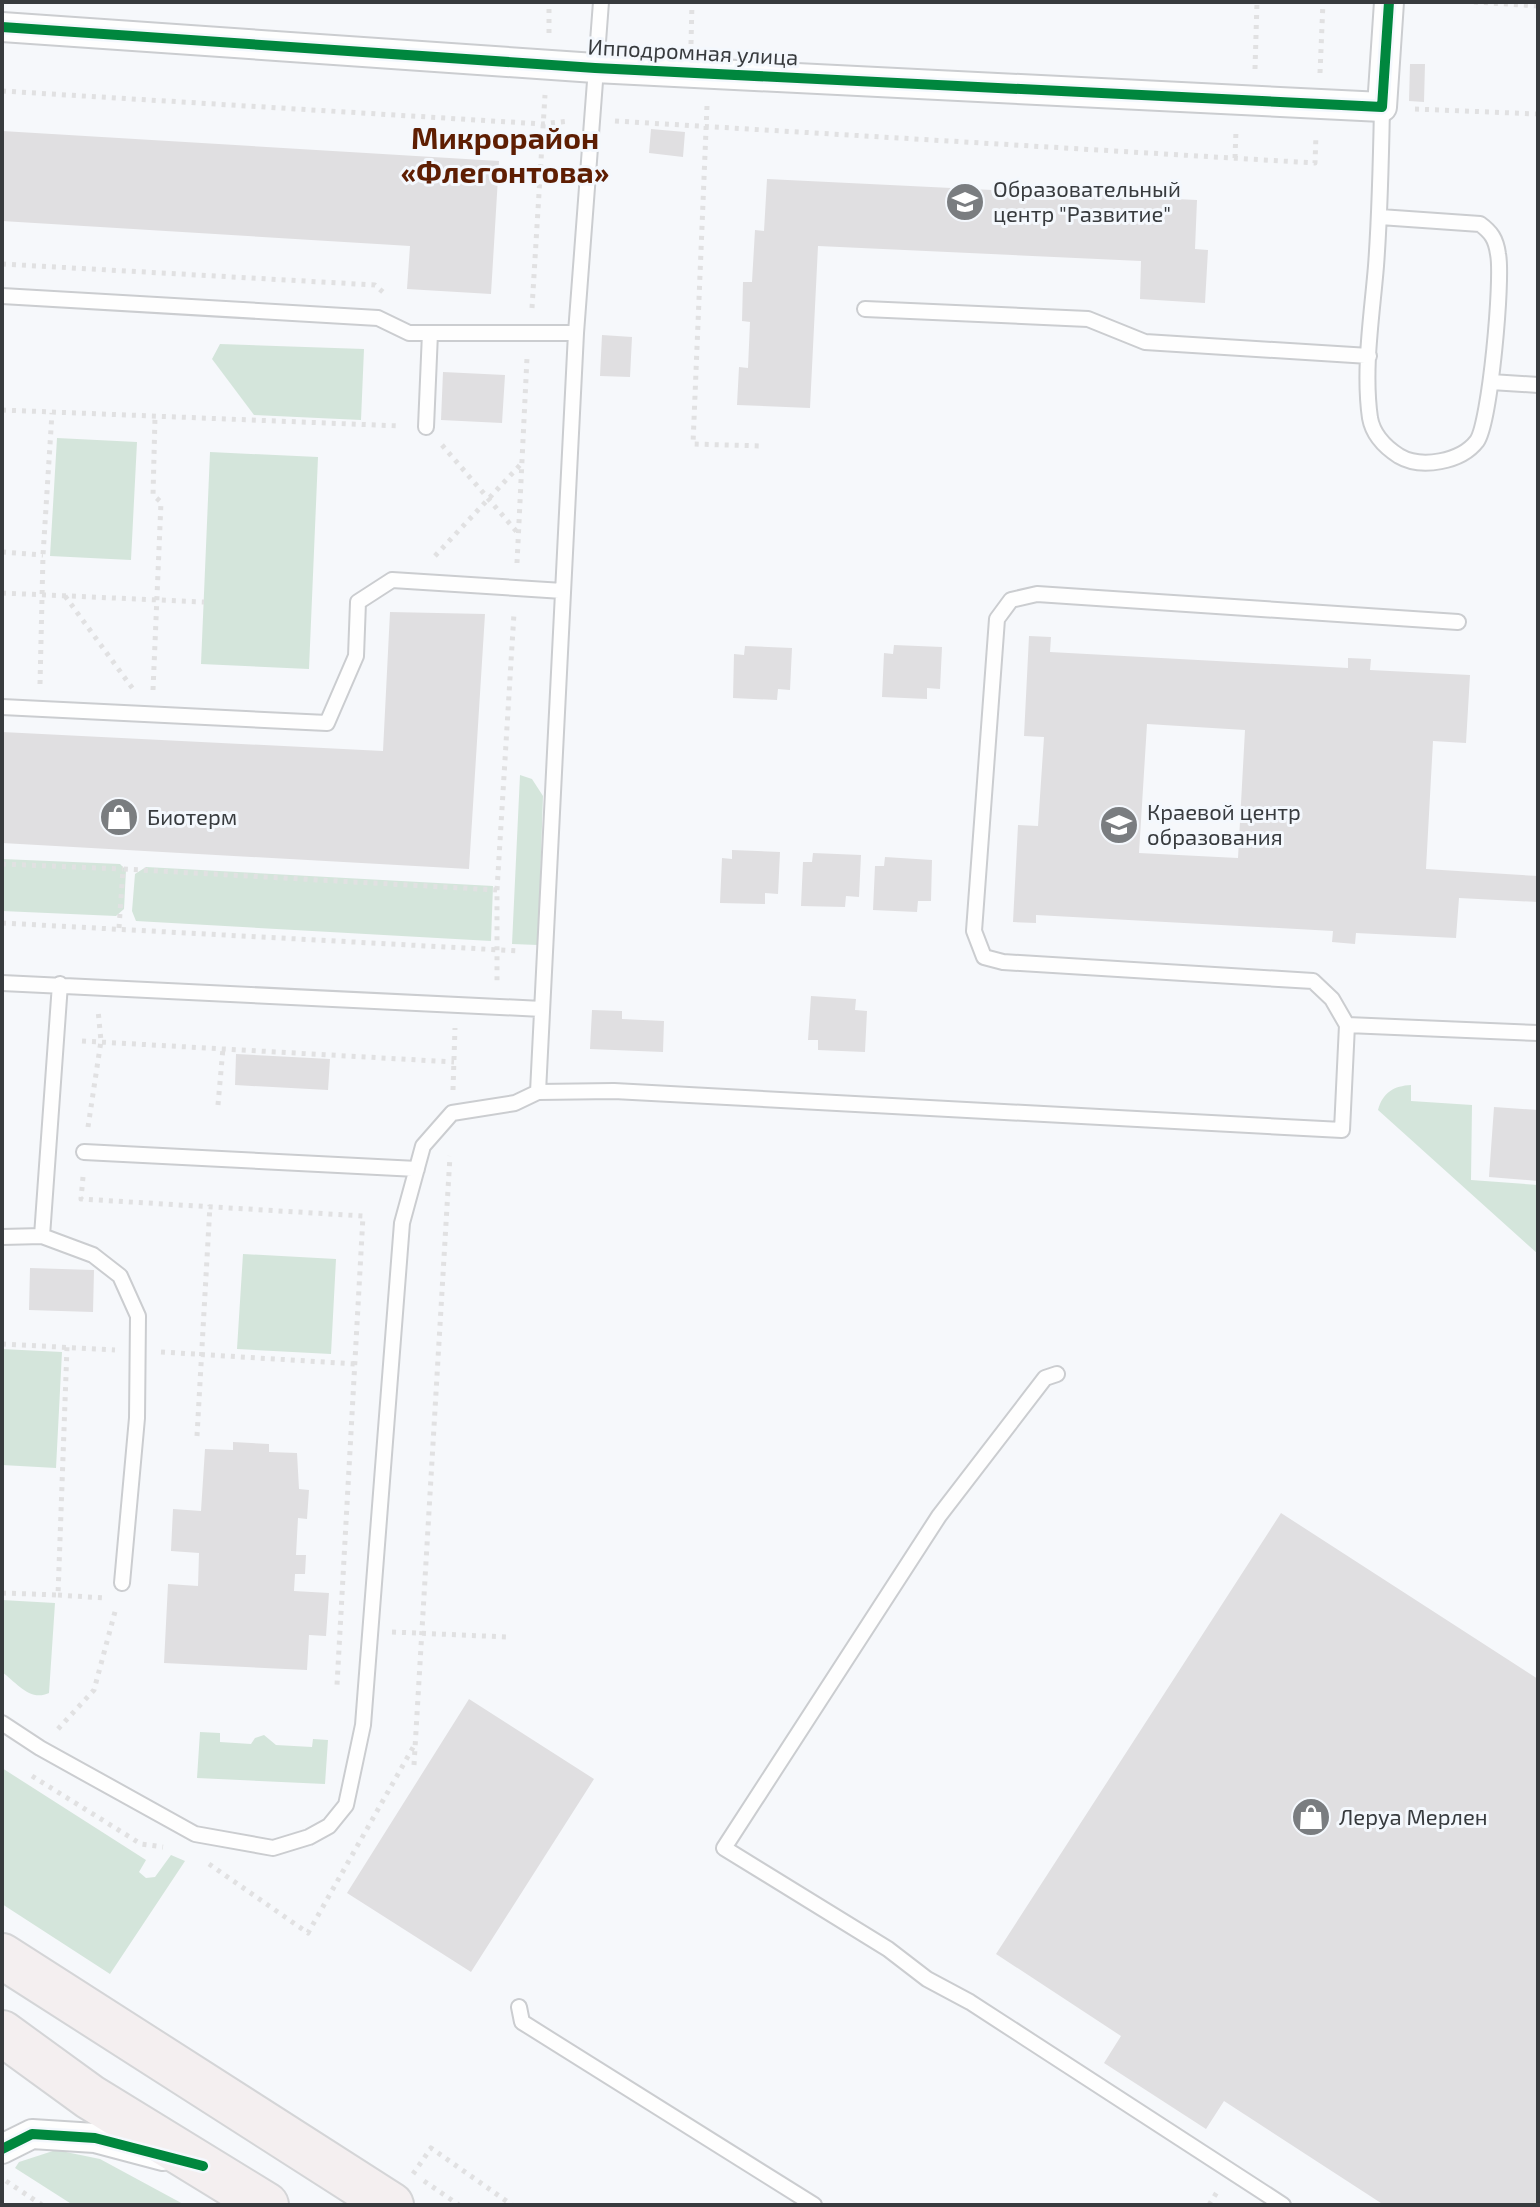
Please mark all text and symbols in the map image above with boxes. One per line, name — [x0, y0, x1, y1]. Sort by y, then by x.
street label: Ипподромная улица — [587, 33, 799, 70]
district label: Микрорайон «Флегонтова» — [401, 119, 609, 189]
place label: Образовательный центр "Развитие" — [993, 175, 1181, 226]
school or university icon: Образовательный центр "Развитие" — [944, 181, 986, 223]
shop icon: Биотерм — [98, 796, 140, 838]
place label: Краевой центр образования — [1147, 798, 1301, 849]
place label: Биотерм — [147, 803, 237, 829]
school or university icon: Краевой центр образования — [1098, 804, 1140, 846]
shop icon: Леруа Мерлен — [1290, 1796, 1332, 1838]
place label: Леруа Мерлен — [1339, 1803, 1488, 1830]

